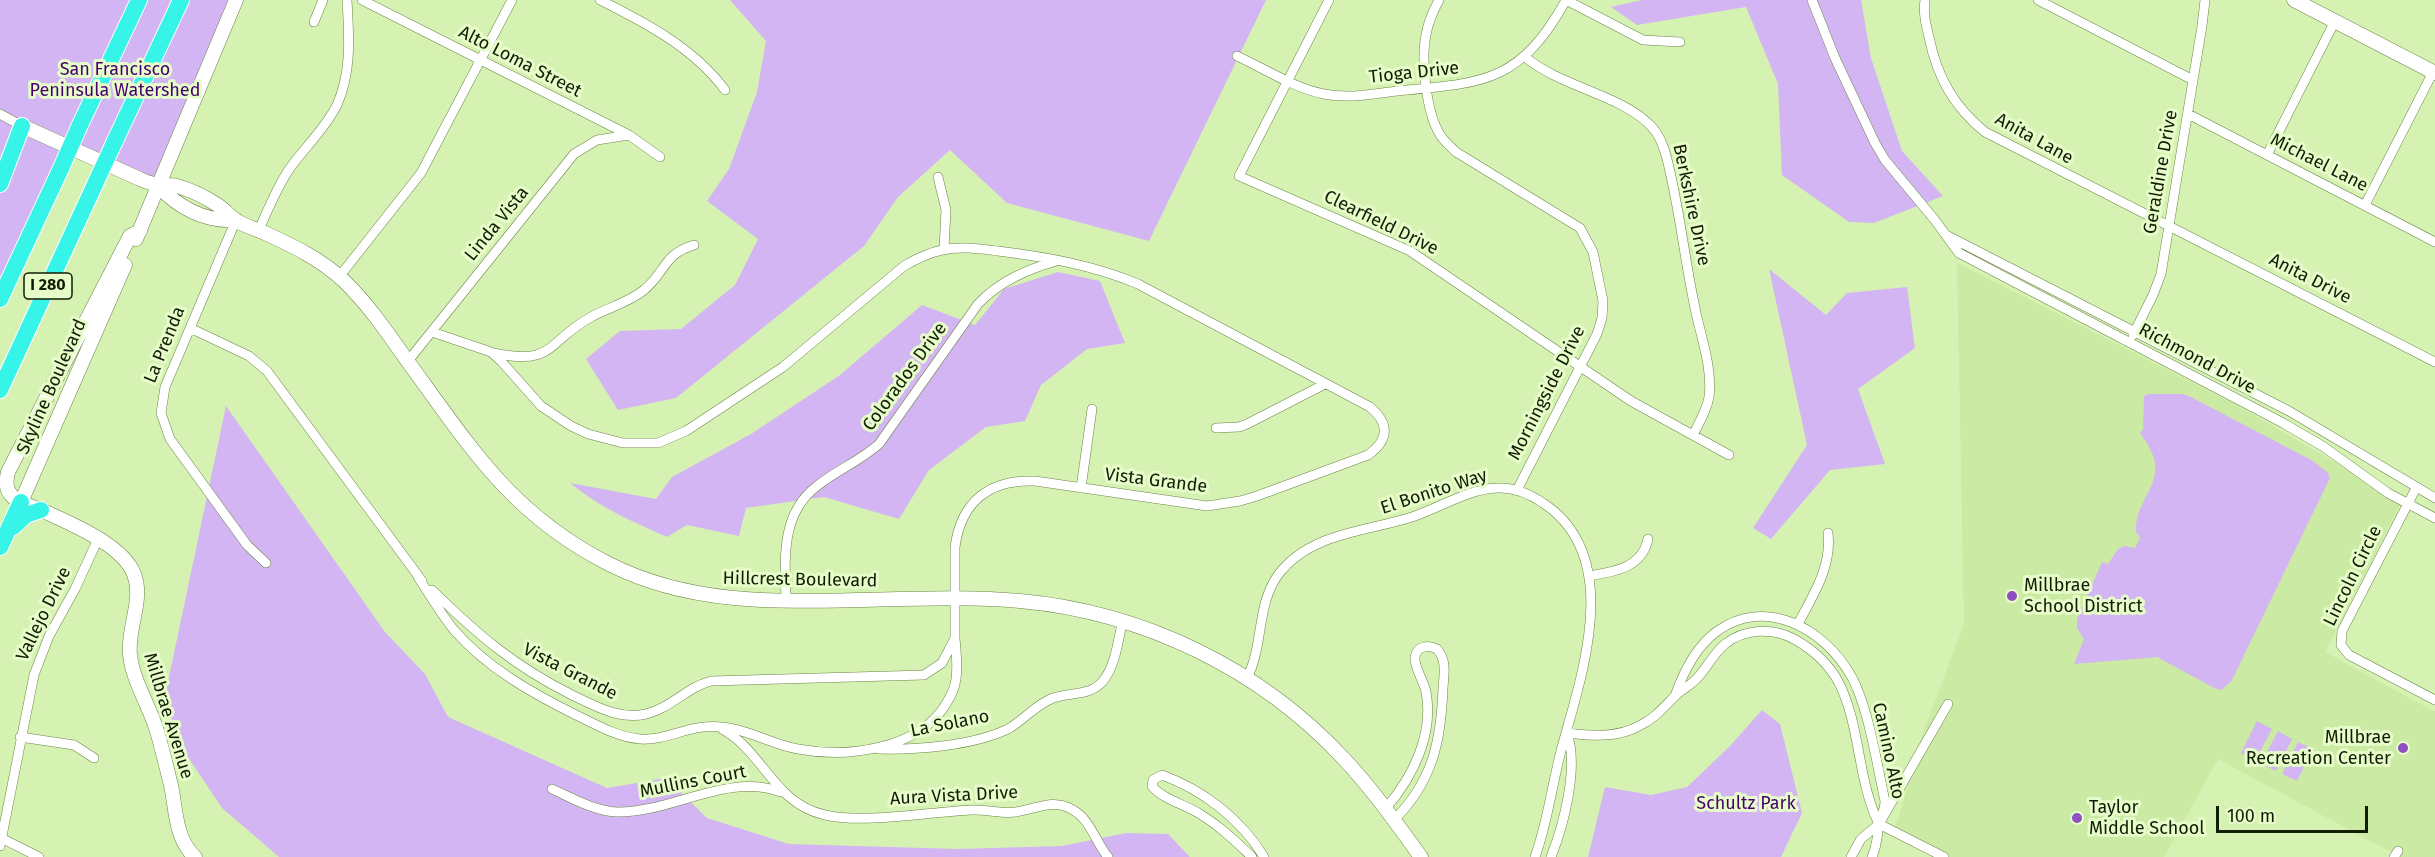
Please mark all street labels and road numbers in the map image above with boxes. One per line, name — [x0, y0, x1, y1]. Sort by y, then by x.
street label: Alto Loma Street — [455, 22, 585, 102]
street label: Tioga Drive — [1368, 58, 1460, 88]
street label: Geraldine Drive — [2139, 108, 2183, 236]
street label: Anita Lane — [1991, 109, 2077, 169]
street label: Michael Lane — [2267, 129, 2371, 197]
street label: Berkshire Drive — [1668, 142, 1714, 268]
street label: Linda Vista — [460, 182, 534, 266]
street label: Clearfield Drive — [1320, 186, 1442, 260]
street label: Anita Drive — [2265, 249, 2355, 309]
road number: I 280 — [24, 273, 72, 299]
street label: La Prenda — [140, 304, 190, 386]
street label: Skyline Boulevard — [12, 316, 92, 458]
street label: Colorados Drive — [858, 319, 952, 435]
street label: Richmond Drive — [2135, 319, 2259, 399]
street label: Morningside Drive — [1504, 322, 1590, 464]
street label: Vista Grande — [1104, 464, 1208, 498]
street label: El Bonito Way — [1378, 465, 1490, 519]
street label: Lincoln Circle — [2319, 522, 2387, 630]
street label: Vallejo Drive — [12, 564, 76, 664]
street label: Hillcrest Boulevard — [722, 568, 878, 592]
street label: Vista Grande — [519, 639, 621, 705]
street label: Millbrae Avenue — [139, 650, 197, 782]
street label: Camino Alto — [1867, 701, 1909, 801]
street label: La Solano — [909, 706, 991, 742]
street label: Mullins Court — [638, 761, 748, 803]
street label: Aura Vista Drive — [889, 782, 1019, 810]

